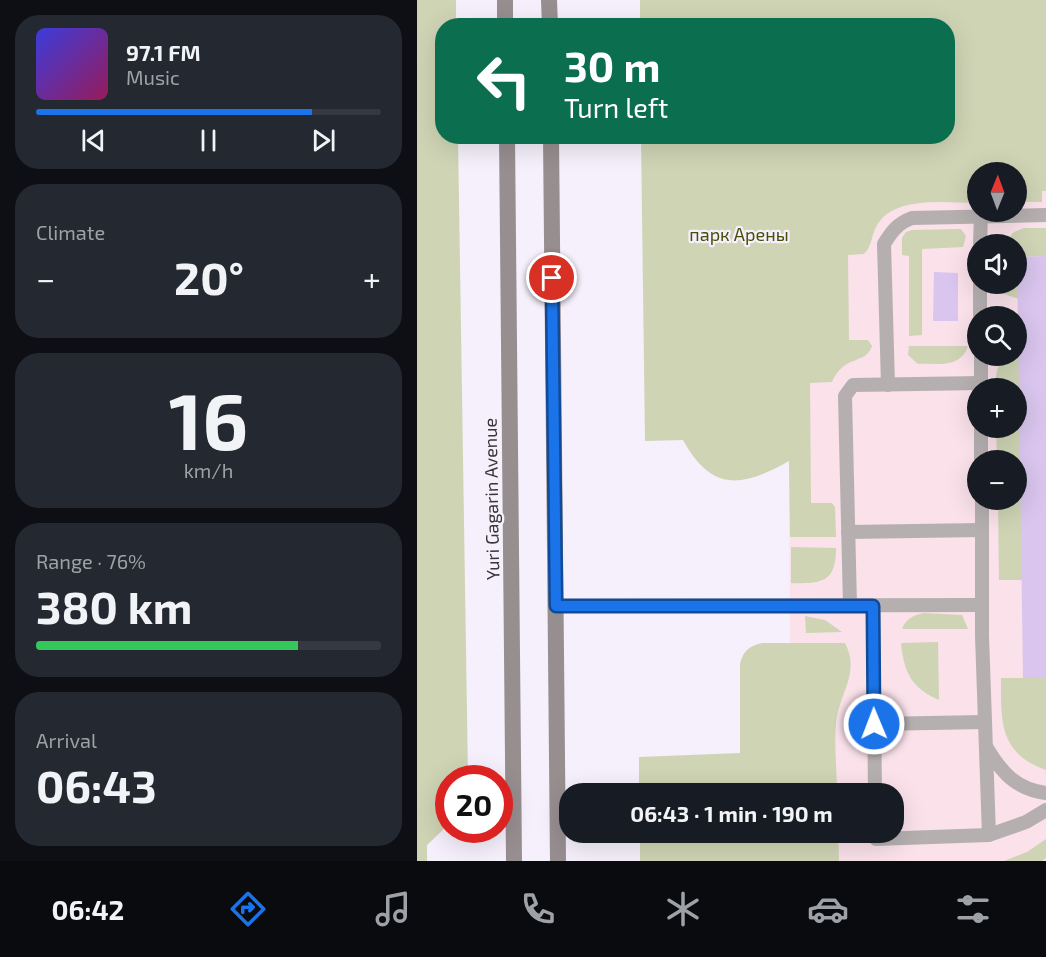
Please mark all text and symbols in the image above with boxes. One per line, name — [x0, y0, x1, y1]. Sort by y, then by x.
text: 97.1 FM — [126, 39, 201, 65]
text: 30 m — [564, 40, 660, 90]
icon: left — [465, 42, 543, 120]
text: Music — [126, 65, 180, 89]
text: Turn left — [564, 91, 668, 123]
icon: previous — [77, 124, 110, 157]
icon: pause — [192, 124, 225, 157]
icon: next — [307, 124, 340, 157]
north arrow — [967, 162, 1027, 222]
map controls — [967, 162, 1027, 510]
text: Climate — [36, 220, 105, 244]
park label: парк Арены — [689, 223, 789, 245]
button: sound — [967, 234, 1027, 294]
text: 20° — [174, 250, 244, 304]
pin — [526, 252, 577, 303]
text: − — [36, 258, 55, 298]
text: + — [363, 258, 381, 298]
icon: arrive — [535, 261, 568, 294]
button: search — [967, 306, 1027, 366]
text: 16 — [169, 372, 248, 466]
button: + — [967, 378, 1027, 438]
street label: Yuri Gagarin Avenue — [479, 418, 503, 580]
button: − — [967, 450, 1027, 510]
text: km/h — [184, 458, 233, 482]
text: Range · 76% — [36, 549, 146, 573]
text: 380 km — [36, 579, 192, 633]
position arrow — [842, 692, 906, 756]
text: Arrival — [36, 728, 97, 752]
text: 06:43 — [36, 758, 157, 812]
speed limit sign: 20 — [435, 765, 513, 843]
text: 06:43 · 1 min · 190 m — [630, 800, 833, 826]
icon: directions — [227, 888, 269, 930]
icon: music — [372, 888, 414, 930]
icon: phone — [517, 888, 559, 930]
icon: climate — [662, 888, 704, 930]
icon: car — [807, 888, 849, 930]
icon: filters — [952, 888, 994, 930]
text: 06:42 — [52, 893, 124, 925]

